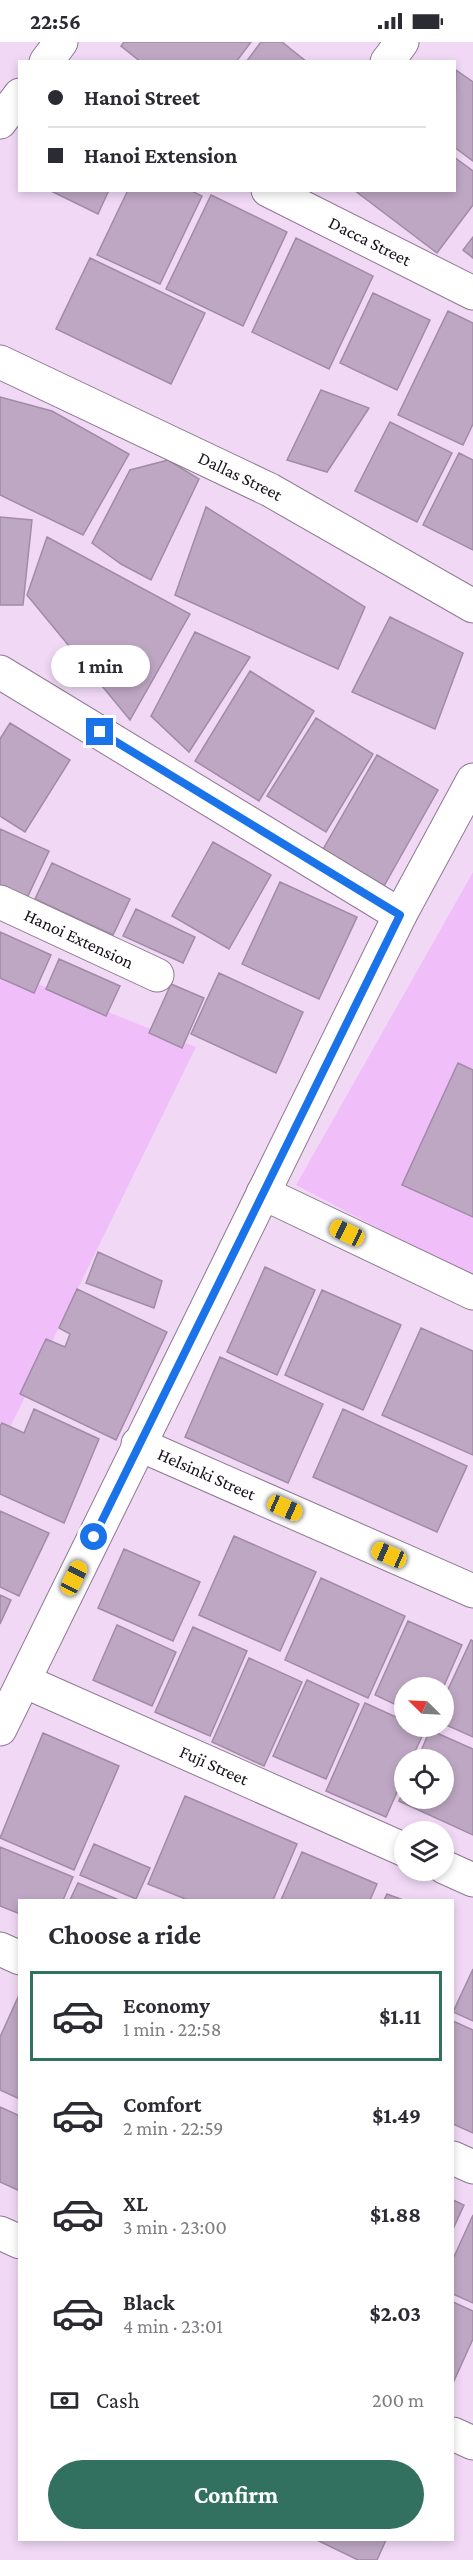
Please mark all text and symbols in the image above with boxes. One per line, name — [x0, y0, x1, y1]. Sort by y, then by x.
text: 22:56 — [30, 9, 81, 34]
text: Hanoi Street — [84, 85, 200, 110]
text: Hanoi Extension — [84, 143, 237, 168]
street label: Dacca Street — [326, 212, 415, 271]
street label: Dallas Street — [195, 447, 287, 505]
callout: 1 min — [51, 645, 150, 687]
text: 1 min — [78, 655, 123, 677]
route end — [86, 718, 113, 745]
street label: Hanoi Extension — [21, 905, 137, 973]
car — [327, 1217, 367, 1249]
street label: Helsinki Street — [155, 1444, 260, 1505]
car — [265, 1492, 305, 1524]
route start — [80, 1523, 107, 1550]
car — [369, 1539, 409, 1571]
car — [58, 1558, 90, 1598]
north arrow — [394, 1677, 454, 1737]
map controls — [394, 1677, 454, 1881]
street label: Fuji Street — [177, 1741, 252, 1790]
button: locate — [394, 1749, 454, 1809]
button: layers — [394, 1821, 454, 1881]
text: Choose a ride — [48, 1920, 201, 1950]
icon: car — [51, 1989, 105, 2043]
text: Economy — [123, 1993, 210, 2018]
text: $1.11 — [379, 2004, 421, 2029]
text: 1 min · 22:58 — [123, 2018, 221, 2040]
icon: car — [51, 2088, 105, 2142]
text: Comfort — [123, 2092, 201, 2117]
text: $1.49 — [372, 2103, 421, 2128]
text: 2 min · 22:59 — [123, 2117, 223, 2139]
icon: car — [51, 2187, 105, 2241]
text: XL — [123, 2191, 148, 2216]
text: $1.88 — [370, 2202, 421, 2227]
text: 3 min · 23:00 — [123, 2216, 227, 2238]
icon: car — [51, 2286, 105, 2340]
text: Black — [123, 2290, 175, 2315]
text: $2.03 — [369, 2301, 421, 2326]
text: 4 min · 23:01 — [123, 2315, 223, 2337]
icon: cash — [48, 2384, 81, 2417]
text: Cash — [96, 2388, 140, 2413]
text: 200 m — [372, 2389, 424, 2411]
button: Confirm — [48, 2460, 424, 2529]

